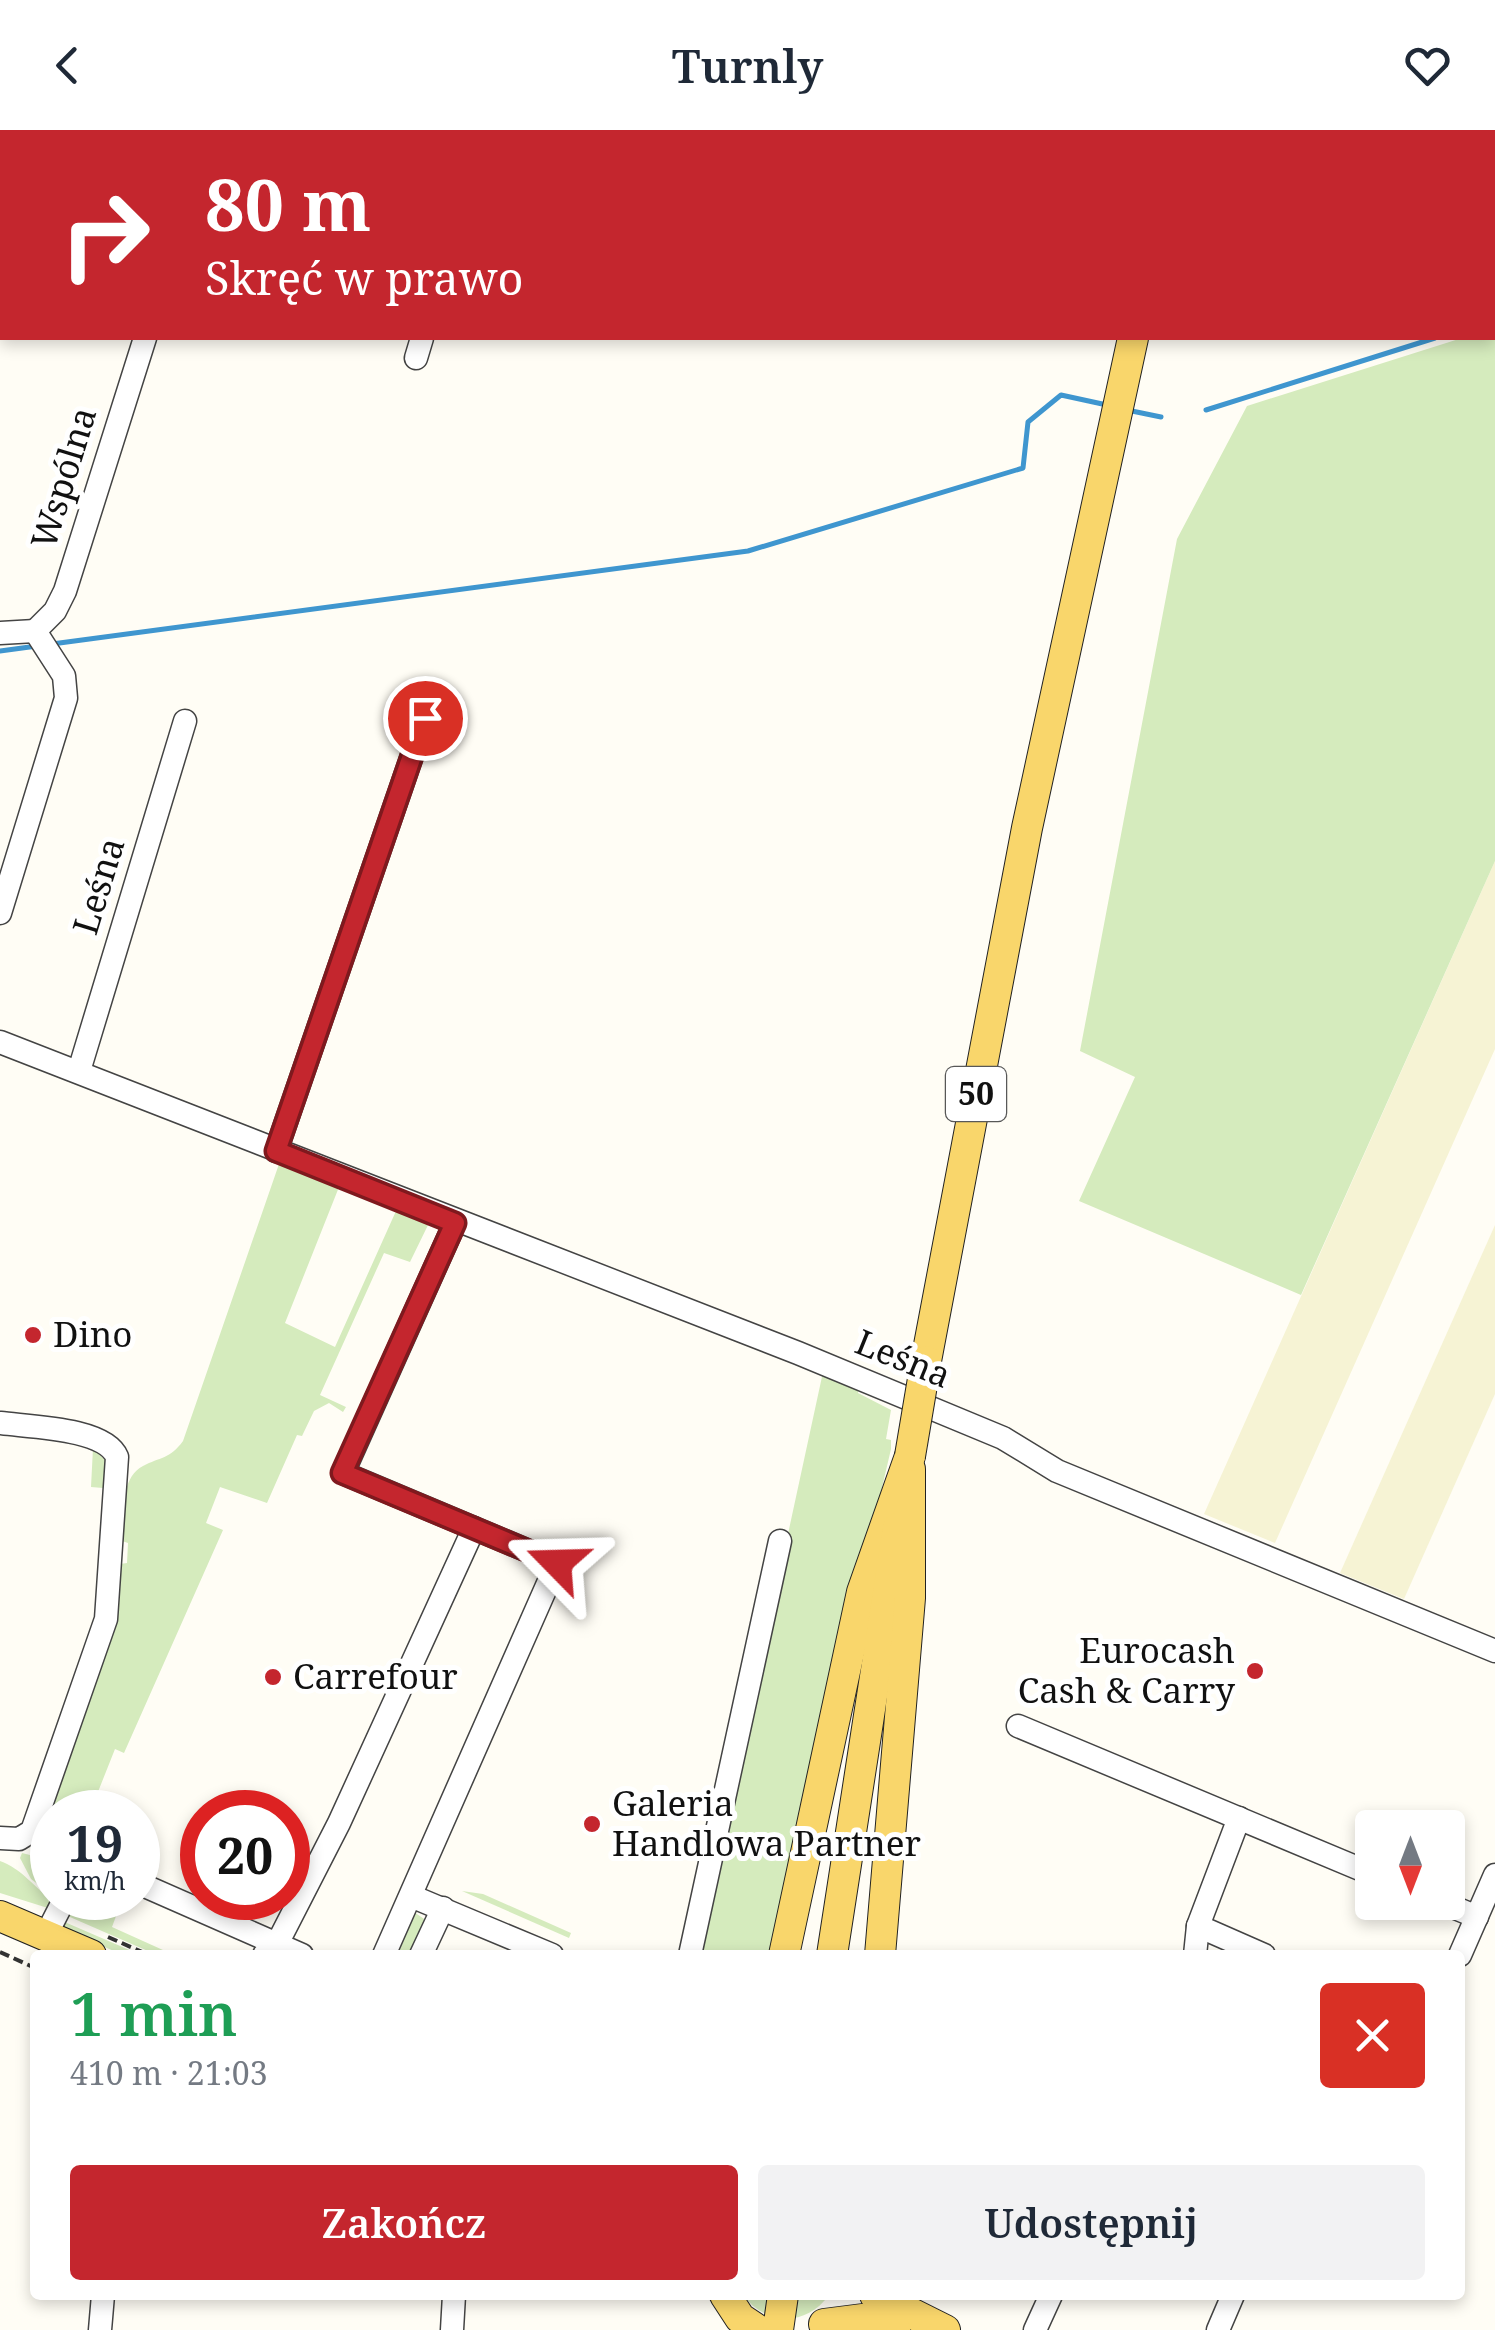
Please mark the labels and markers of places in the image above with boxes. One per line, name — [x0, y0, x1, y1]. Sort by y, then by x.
pin — [383, 676, 468, 761]
place label: Dino — [53, 1310, 132, 1357]
marker: Dino — [22, 1324, 44, 1346]
place label: Eurocash Cash & Carry — [1018, 1626, 1235, 1713]
place label: Carrefour — [293, 1652, 458, 1699]
marker: Eurocash Cash & Carry — [1244, 1660, 1266, 1682]
marker: Carrefour — [262, 1666, 284, 1688]
place label: Galeria Handlowa Partner — [612, 1779, 921, 1866]
marker: Galeria Handlowa Partner — [581, 1813, 603, 1835]

